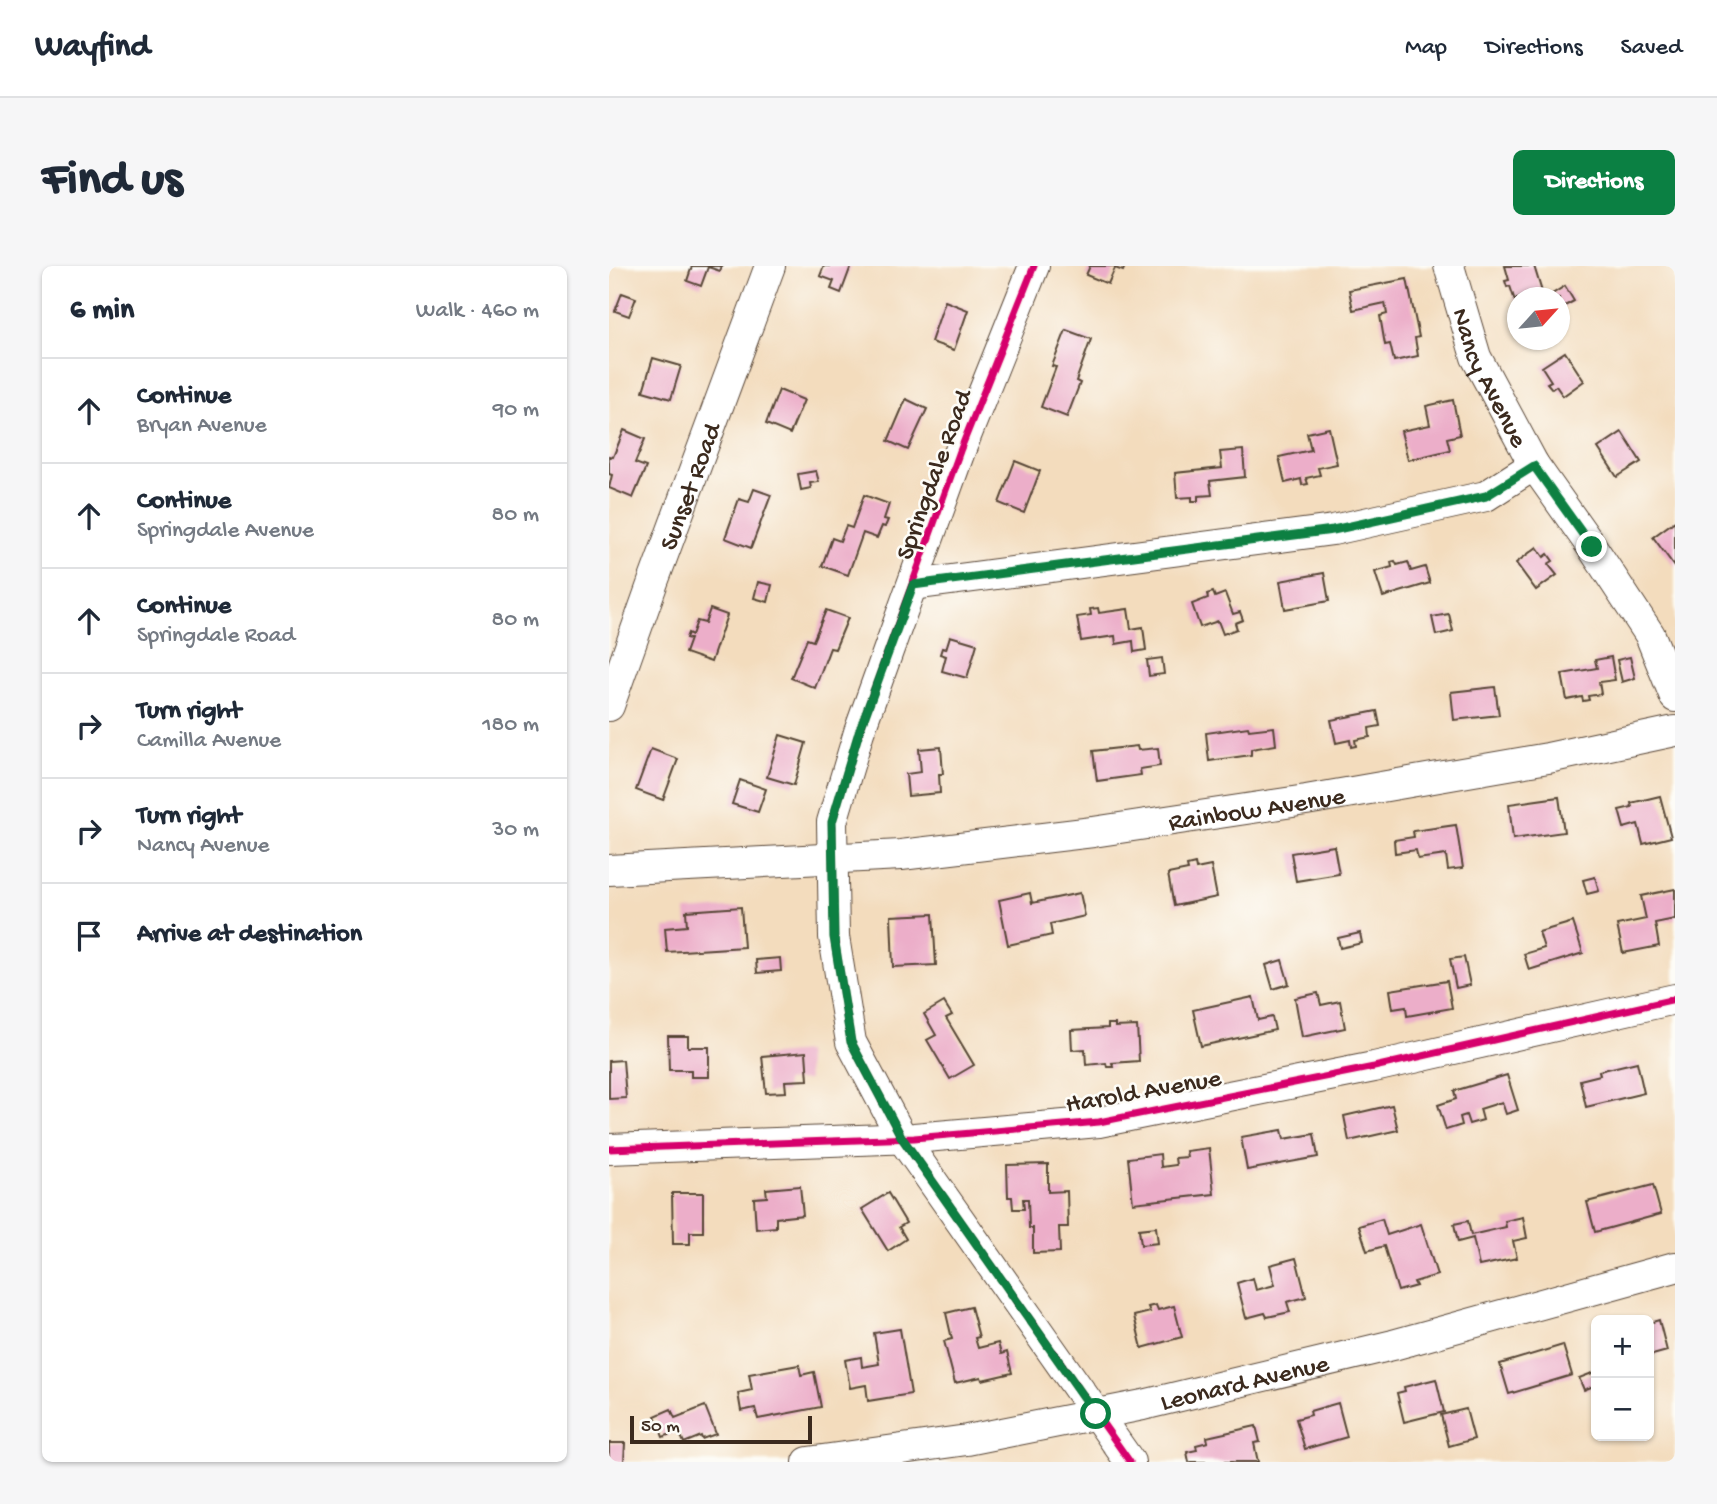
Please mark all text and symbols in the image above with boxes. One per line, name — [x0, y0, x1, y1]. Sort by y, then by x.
text: Wayfind — [35, 29, 150, 67]
text: Map — [1405, 34, 1447, 63]
text: Directions — [1485, 34, 1583, 63]
text: Saved — [1621, 34, 1682, 63]
button: Directions — [1513, 150, 1675, 215]
text: Find us — [42, 153, 182, 211]
north arrow — [1507, 287, 1570, 350]
text: 6 min — [70, 294, 134, 329]
text: Walk · 460 m — [416, 298, 539, 325]
street label: Nancy Avenue — [1442, 305, 1533, 454]
text: Continue — [137, 382, 231, 413]
street label: Springdale Road — [891, 385, 982, 565]
icon: ahead — [70, 392, 108, 430]
text: 90 m — [493, 397, 539, 424]
text: Bryan Avenue — [137, 413, 267, 440]
street label: Sunset Road — [655, 418, 731, 555]
text: Continue — [137, 487, 231, 518]
icon: ahead — [70, 497, 108, 535]
text: 80 m — [492, 502, 539, 529]
text: Springdale Avenue — [137, 518, 314, 545]
route end — [1576, 531, 1607, 562]
text: Continue — [137, 592, 231, 623]
icon: ahead — [70, 602, 108, 640]
text: 80 m — [492, 607, 539, 634]
text: Springdale Road — [137, 623, 295, 650]
text: Turn right — [137, 697, 241, 728]
icon: right — [70, 707, 108, 745]
text: 180 m — [482, 712, 539, 739]
text: Camilla Avenue — [137, 728, 281, 755]
street label: Rainbow Avenue — [1167, 782, 1348, 840]
text: Turn right — [137, 802, 241, 833]
icon: right — [70, 812, 108, 850]
text: 30 m — [492, 817, 539, 844]
text: Nancy Avenue — [137, 833, 269, 860]
icon: arrive — [70, 917, 108, 955]
text: Arrive at destination — [137, 920, 362, 951]
street label: Harold Avenue — [1064, 1064, 1224, 1122]
map controls — [1591, 1315, 1654, 1441]
button: + — [1591, 1315, 1654, 1378]
street label: Leonard Avenue — [1158, 1350, 1333, 1420]
button: − — [1591, 1378, 1654, 1441]
route start — [1080, 1398, 1111, 1429]
scale bar — [630, 1413, 812, 1445]
text: 50 m — [641, 1416, 680, 1439]

